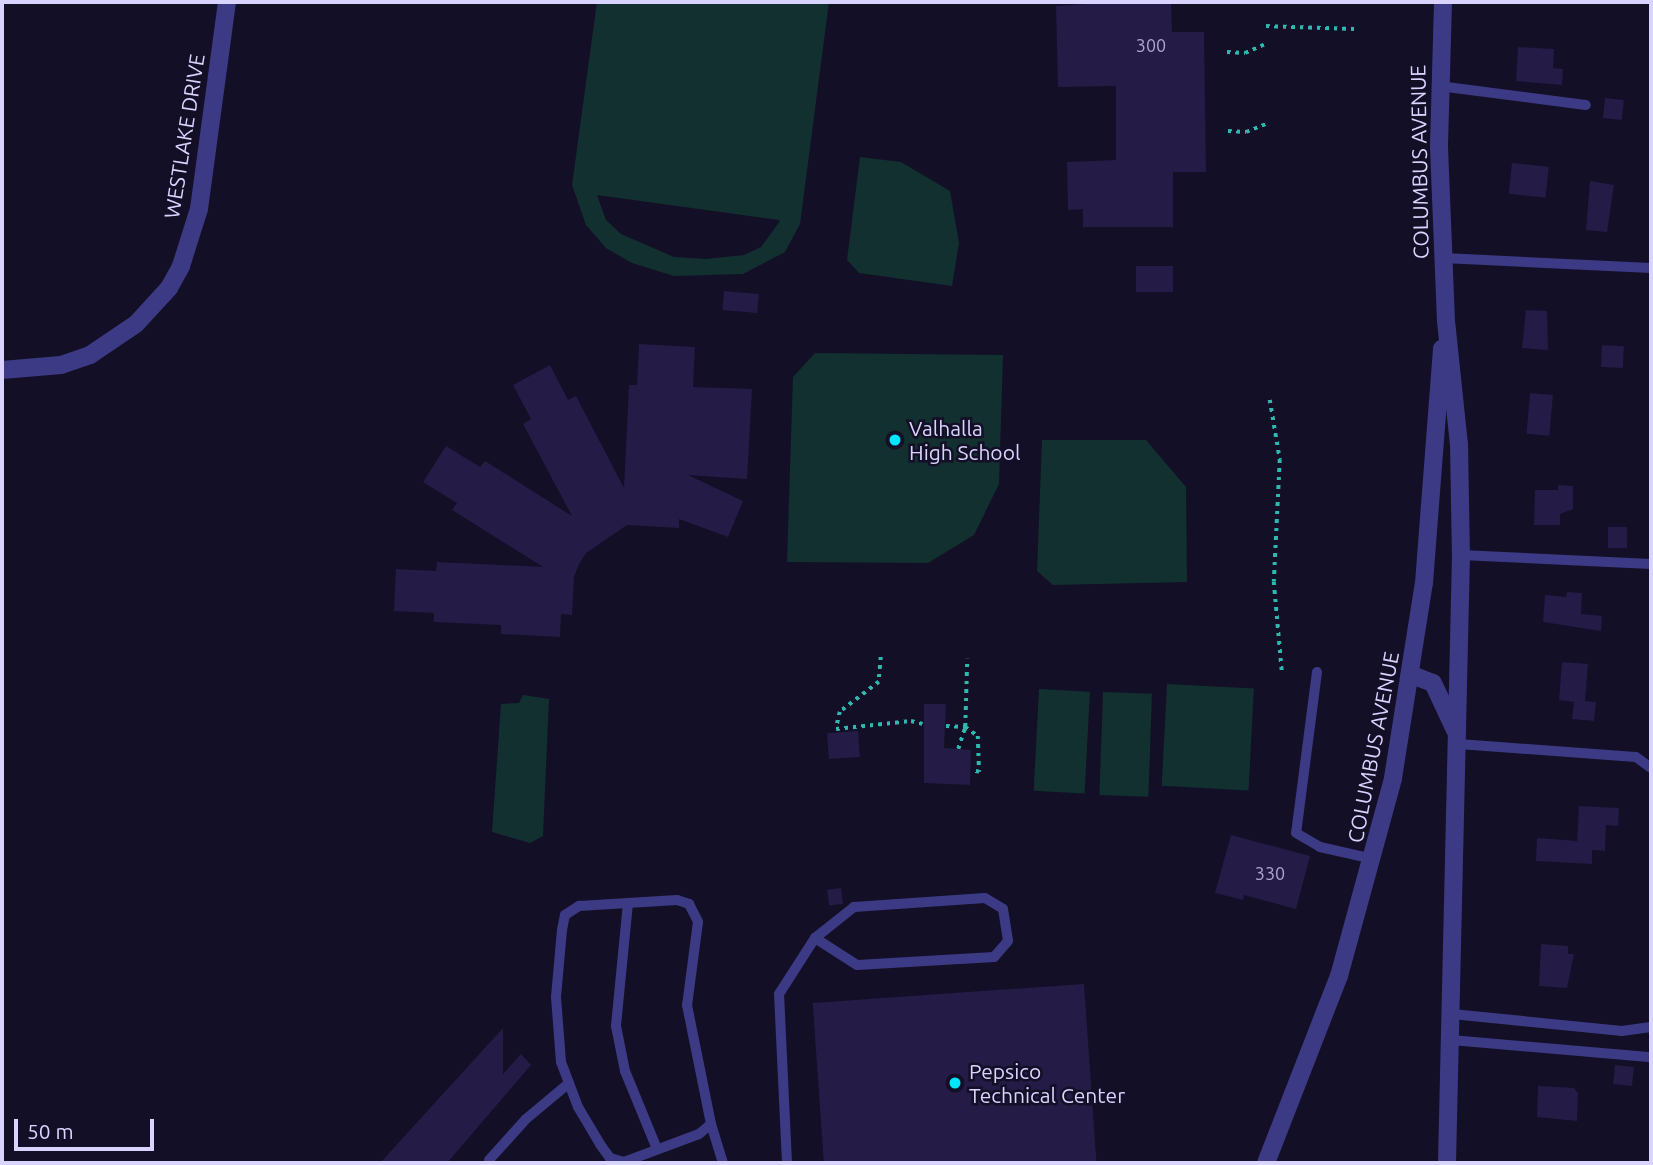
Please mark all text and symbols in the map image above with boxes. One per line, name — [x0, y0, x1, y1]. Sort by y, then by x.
house number: 300 — [1136, 34, 1166, 56]
street label: WESTLAKE DRIVE — [159, 52, 209, 220]
street label: COLUMBUS AVENUE — [1405, 65, 1433, 259]
place label: Valhalla High School — [909, 415, 1020, 465]
marker: Valhalla High School — [887, 432, 903, 448]
street label: COLUMBUS AVENUE — [1342, 649, 1404, 845]
house number: 330 — [1255, 862, 1285, 884]
place label: Pepsico Technical Center — [969, 1058, 1125, 1108]
marker: Pepsico Technical Center — [947, 1075, 963, 1091]
scale bar — [18, 1106, 158, 1150]
text: 50 m — [27, 1119, 74, 1143]

